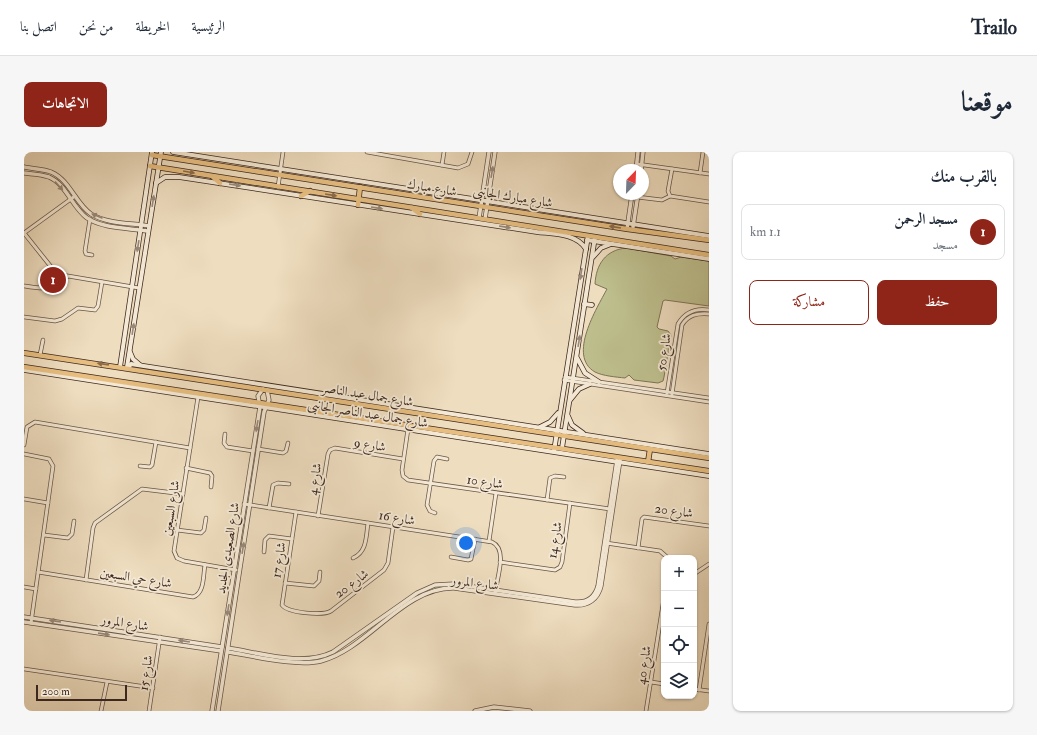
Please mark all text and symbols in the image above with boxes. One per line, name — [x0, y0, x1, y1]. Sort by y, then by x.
text: Trailo — [971, 16, 1017, 40]
text: اتصل بنا — [20, 18, 57, 35]
text: من نحن — [79, 18, 113, 35]
text: الخريطة — [135, 18, 169, 35]
text: الرئيسية — [191, 18, 225, 35]
button: الاتجاهات — [24, 82, 107, 127]
text: موقعنا — [961, 85, 1013, 120]
north arrow — [613, 164, 649, 200]
one-way arrow — [489, 165, 495, 178]
text: بالقرب منك — [931, 166, 997, 187]
one-way arrow — [183, 170, 195, 176]
street label: شارع مبارك — [405, 176, 458, 203]
one-way arrow — [55, 181, 64, 191]
one-way arrow — [228, 182, 241, 188]
street label: شارع مبارك الجانبى — [472, 183, 554, 214]
one-way arrow — [325, 192, 337, 198]
one-way arrow — [150, 195, 156, 207]
one-way arrow — [371, 205, 383, 211]
text: مسجد الرحمن — [894, 210, 958, 229]
one-way arrow — [91, 213, 102, 219]
one-way arrow — [499, 224, 511, 230]
one-way arrow — [609, 224, 621, 230]
text: 1.1 km — [750, 224, 781, 240]
text: 1 — [981, 224, 985, 240]
text: مسجد — [932, 237, 958, 253]
one-way arrow — [135, 240, 141, 252]
pin: 1 — [40, 265, 66, 295]
one-way arrow — [578, 268, 584, 280]
button: مشاركة — [749, 280, 869, 325]
button: حفظ — [877, 280, 997, 325]
one-way arrow — [130, 323, 136, 335]
street label: شارع 50 — [653, 332, 678, 372]
one-way arrow — [576, 334, 582, 347]
one-way arrow — [97, 361, 109, 367]
street label: شارع جمال عبد الناصر — [319, 380, 415, 413]
street label: شارع جمال عبد الناصر الجانبى — [306, 397, 429, 434]
one-way arrow — [253, 420, 259, 432]
street label: شارع 9 — [352, 435, 387, 458]
street label: شارع 4 — [305, 462, 328, 497]
street label: شارع 10 — [465, 472, 504, 495]
street label: شارع السبعين — [159, 479, 186, 537]
street label: شارع 20 — [653, 500, 694, 525]
street label: شارع الصعيدى الجديد — [213, 501, 246, 595]
street label: شارع 16 — [377, 507, 416, 532]
street label: شارع 14 — [544, 521, 569, 560]
your location — [456, 533, 476, 553]
street label: شارع 17 — [268, 541, 293, 580]
one-way arrow — [240, 542, 246, 554]
map controls — [661, 555, 697, 699]
button: + — [661, 555, 697, 591]
street label: شارع حي السبعين — [98, 564, 173, 595]
street label: شارع 20 — [331, 566, 374, 604]
street label: شارع المرور — [448, 572, 499, 597]
button: − — [661, 591, 697, 627]
one-way arrow — [225, 604, 231, 616]
street label: شارع المرور — [98, 611, 150, 638]
one-way arrow — [49, 618, 61, 624]
button: locate — [661, 627, 697, 663]
one-way arrow — [98, 631, 110, 637]
one-way arrow — [178, 638, 190, 644]
street label: شارع 40 — [633, 645, 658, 686]
street label: شارع 15 — [136, 654, 159, 692]
button: layers — [661, 663, 697, 699]
scale bar — [36, 683, 127, 702]
text: 200 m — [42, 685, 70, 698]

